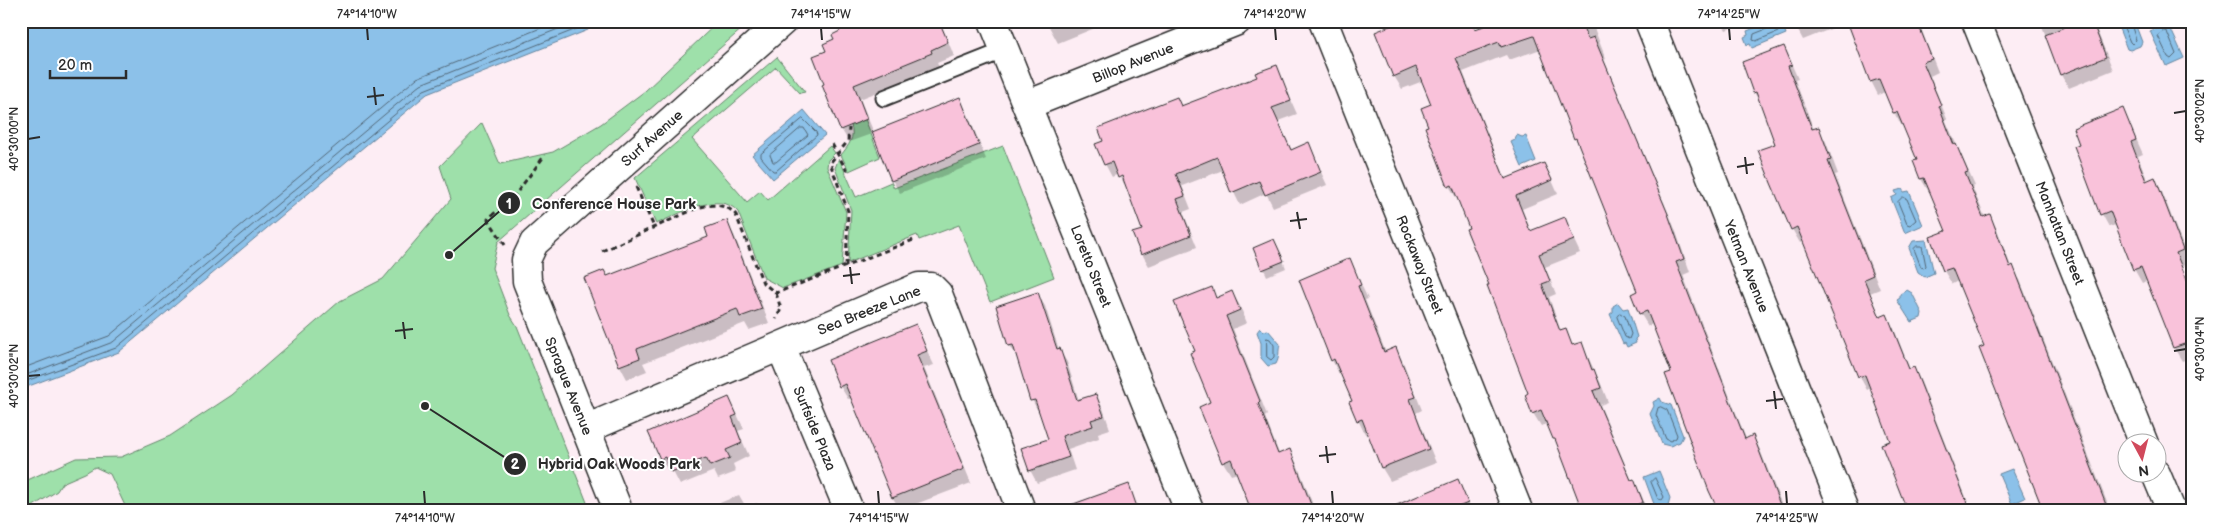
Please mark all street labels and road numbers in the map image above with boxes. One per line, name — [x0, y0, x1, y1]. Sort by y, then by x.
street label: Billop Avenue — [1090, 39, 1176, 87]
street label: Surf Avenue — [618, 107, 686, 170]
street label: Manhattan Street — [2032, 179, 2088, 288]
street label: Rockaway Street — [1392, 213, 1447, 317]
street label: Yetman Avenue — [1720, 217, 1772, 315]
street label: Loretto Street — [1067, 223, 1115, 310]
street label: Sea Breeze Lane — [815, 282, 923, 339]
street label: Sprague Avenue — [541, 335, 596, 438]
street label: Surfside Plaza — [789, 384, 840, 473]

